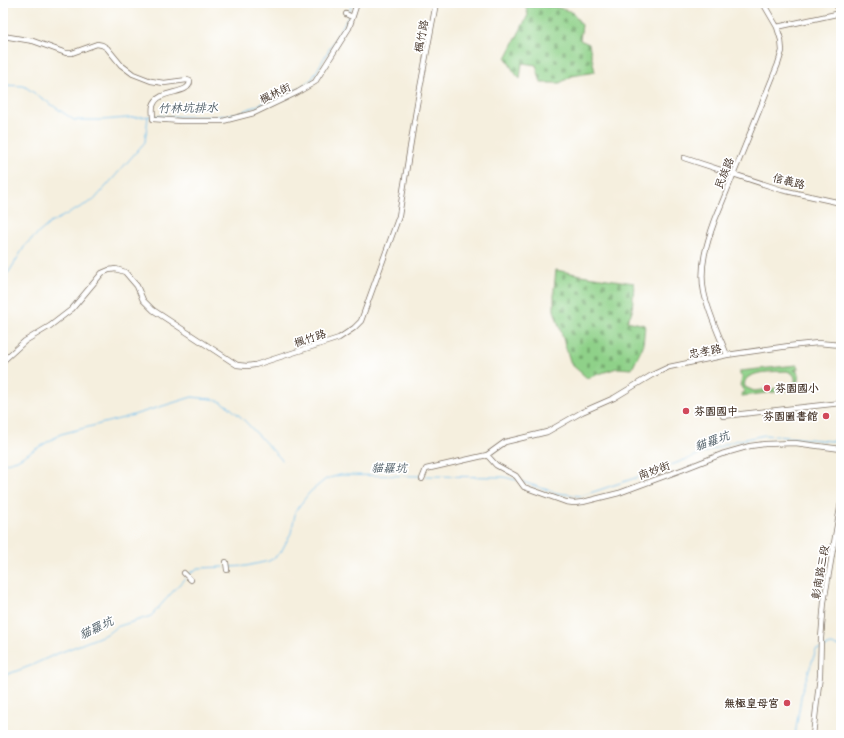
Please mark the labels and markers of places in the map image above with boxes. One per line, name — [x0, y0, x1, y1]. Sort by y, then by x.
place label: 芬園國小 — [775, 382, 819, 395]
marker: 芬園國小 — [762, 383, 772, 393]
place label: 芬園國中 — [694, 405, 738, 418]
marker: 芬園國中 — [681, 406, 691, 416]
place label: 芬園圖書館 — [763, 410, 818, 423]
marker: 芬園圖書館 — [821, 411, 831, 421]
place label: 無極皇母宮 — [724, 697, 779, 710]
marker: 無極皇母宮 — [782, 698, 792, 708]

